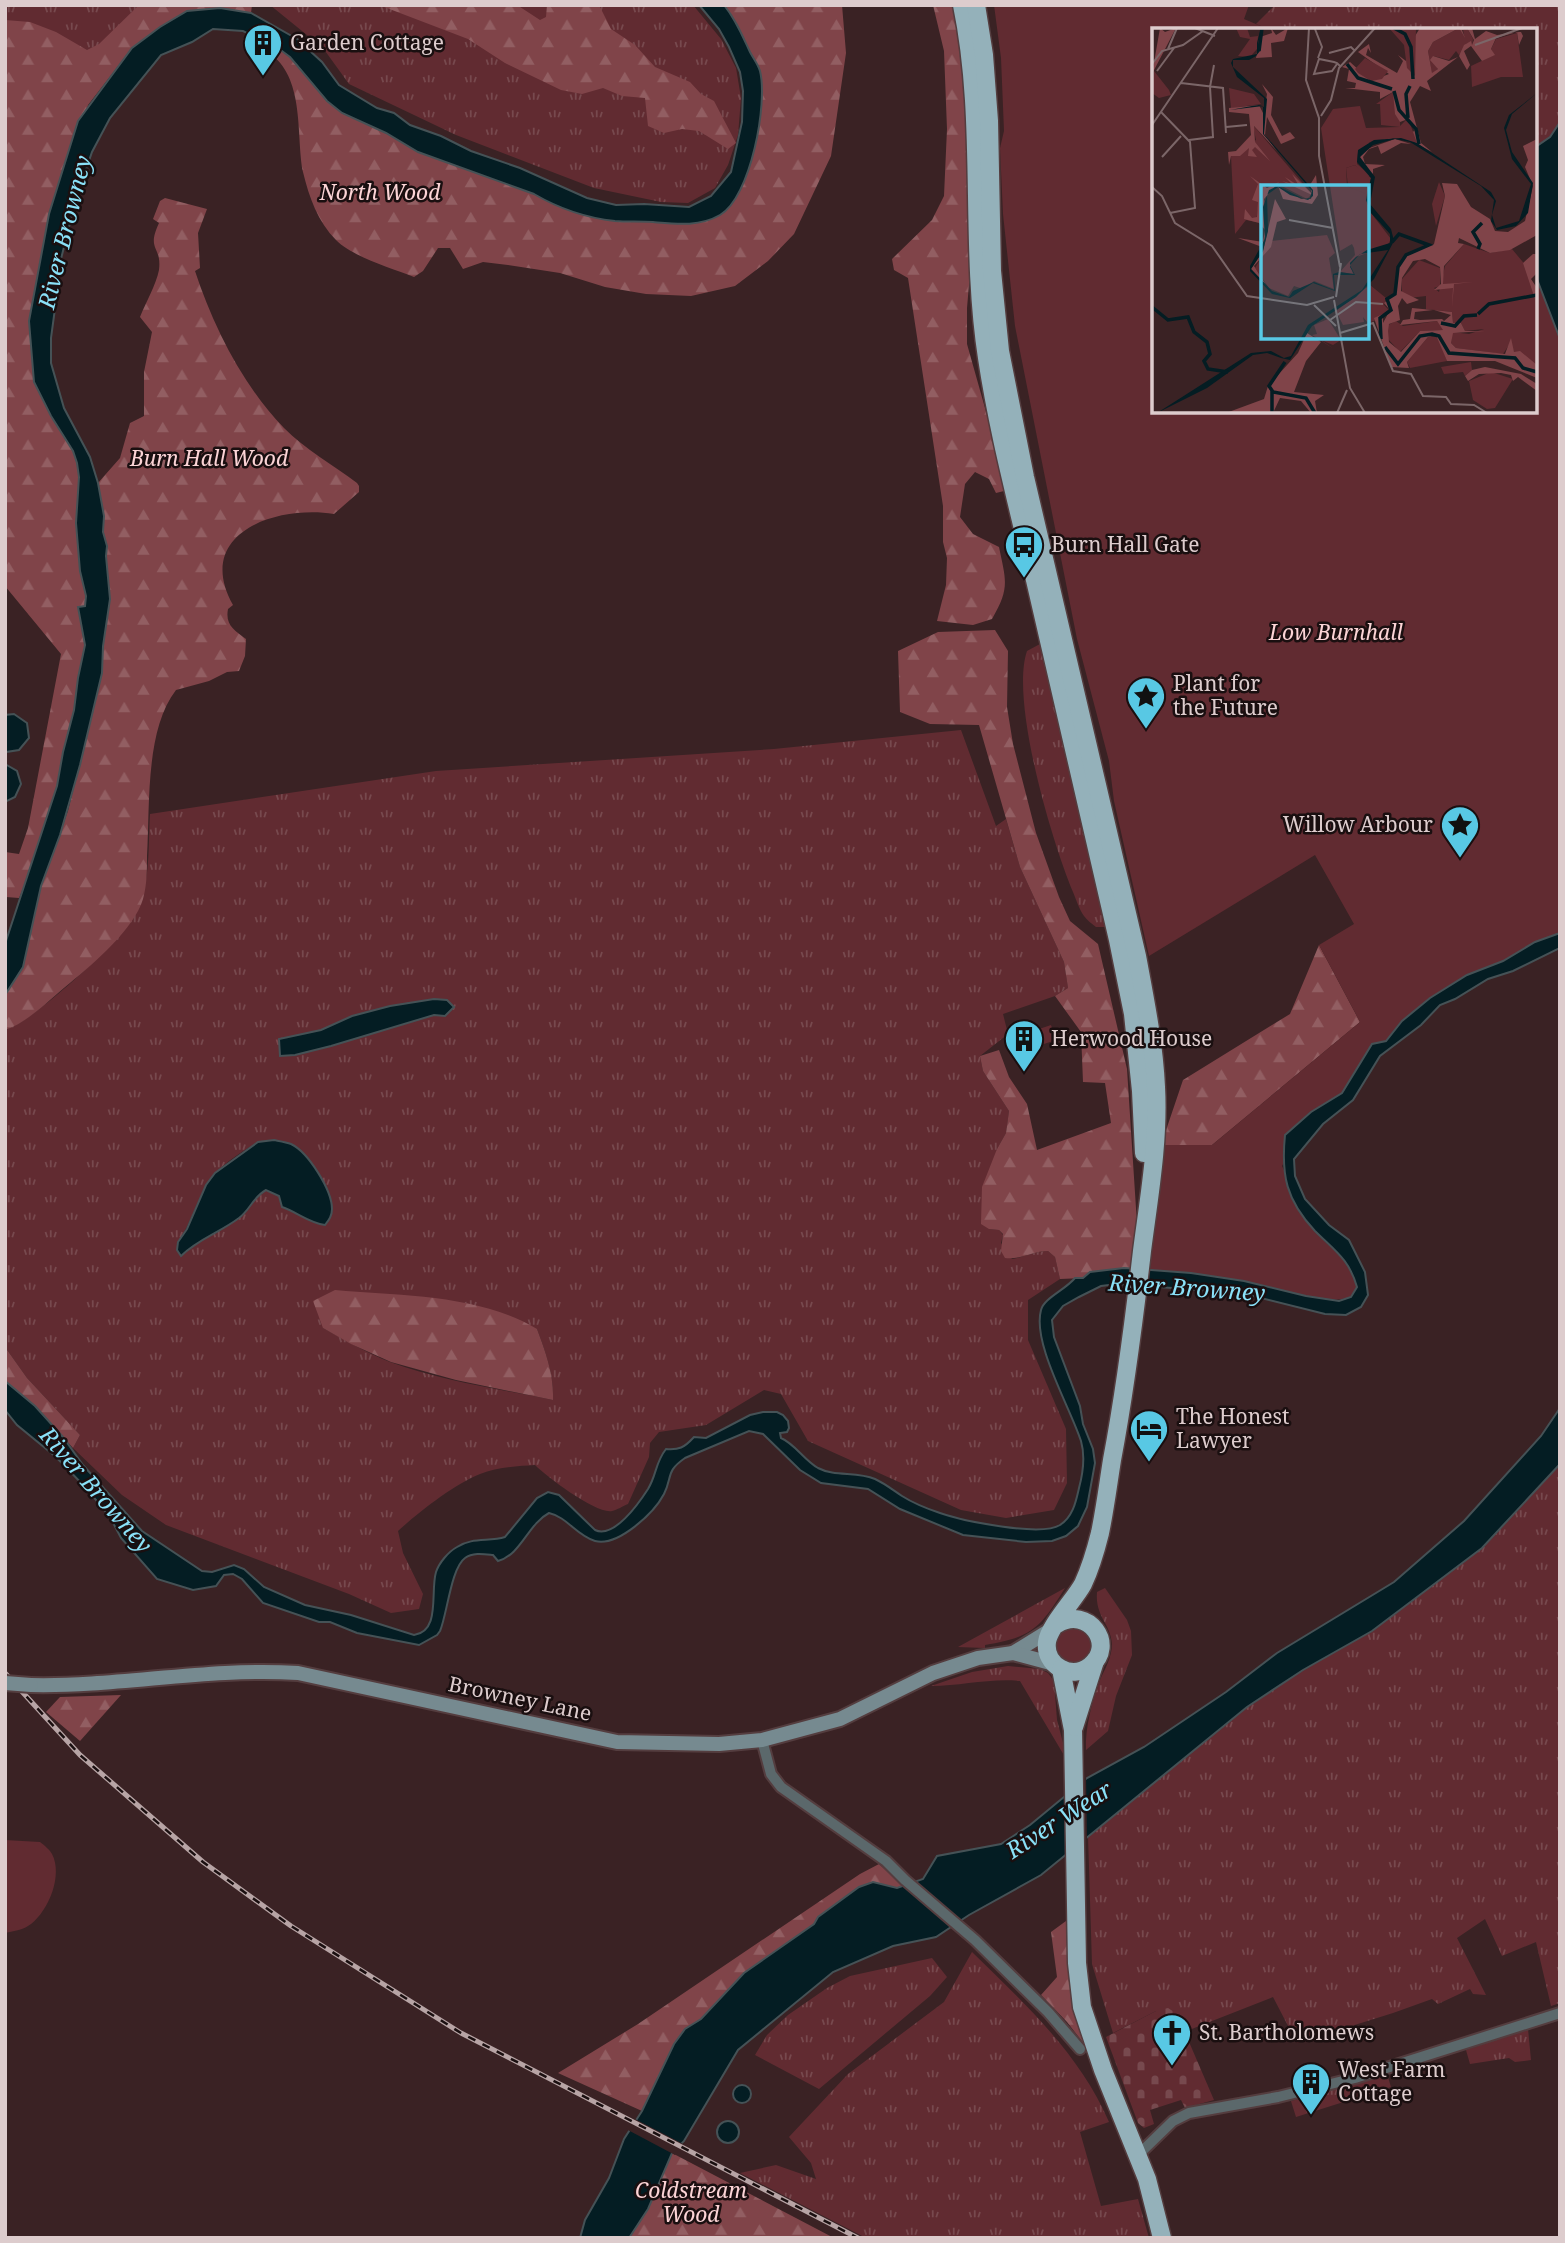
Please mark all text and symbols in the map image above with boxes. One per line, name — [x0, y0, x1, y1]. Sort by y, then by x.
building icon: Garden Cottage — [242, 22, 284, 77]
place label: Garden Cottage — [290, 28, 444, 56]
inset map — [1152, 28, 1537, 413]
water label: River Browney — [29, 152, 99, 313]
park label: North Wood — [319, 178, 441, 206]
park label: Burn Hall Wood — [129, 444, 289, 472]
bus stop icon: Burn Hall Gate — [1003, 524, 1045, 579]
place label: Burn Hall Gate — [1051, 530, 1199, 558]
park label: Low Burnhall — [1268, 618, 1404, 646]
place label: Plant for the Future — [1173, 669, 1278, 721]
place icon: Plant for the Future — [1125, 675, 1167, 730]
place icon: Willow Arbour — [1439, 804, 1481, 859]
place label: Willow Arbour — [1283, 810, 1433, 838]
building icon: Herwood House — [1003, 1018, 1045, 1073]
place label: Herwood House — [1051, 1024, 1212, 1052]
water label: River Browney — [1106, 1265, 1267, 1308]
place label: The Honest Lawyer — [1176, 1402, 1289, 1454]
hotel icon: The Honest Lawyer — [1128, 1408, 1170, 1463]
water label: River Browney — [32, 1419, 160, 1559]
street label: Browney Lane — [446, 1669, 594, 1727]
water label: River Wear — [998, 1773, 1118, 1866]
church icon: St. Bartholomews — [1151, 2012, 1193, 2067]
place label: St. Bartholomews — [1199, 2018, 1374, 2046]
place label: West Farm Cottage — [1338, 2055, 1446, 2107]
building icon: West Farm Cottage — [1290, 2061, 1332, 2116]
park label: Coldstream Wood — [635, 2176, 747, 2228]

